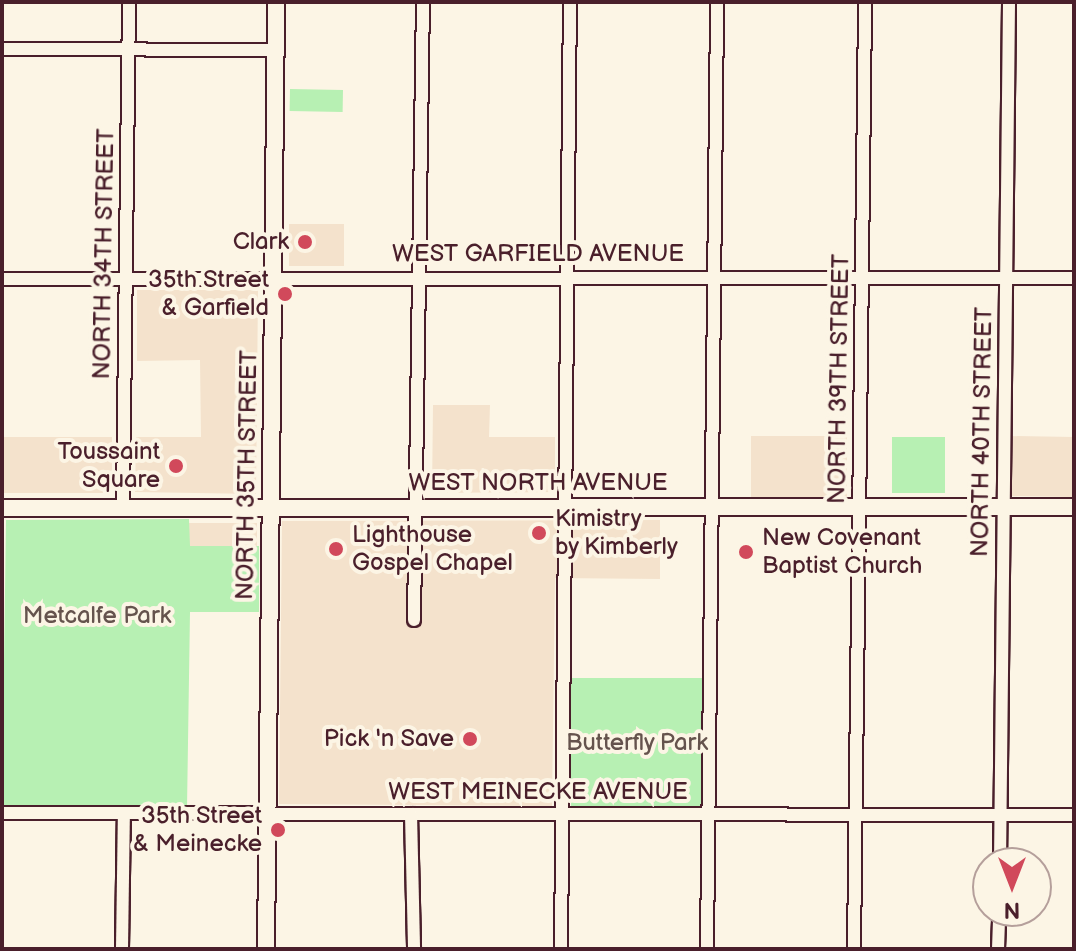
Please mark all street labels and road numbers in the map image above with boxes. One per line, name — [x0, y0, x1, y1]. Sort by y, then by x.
street label: NORTH 34TH STREET — [87, 128, 121, 380]
street label: WEST GARFIELD AVENUE — [392, 240, 684, 268]
street label: NORTH 39TH STREET — [822, 253, 856, 505]
street label: NORTH 40TH STREET — [965, 306, 999, 558]
street label: NORTH 35TH STREET — [230, 350, 264, 600]
street label: WEST NORTH AVENUE — [408, 469, 668, 497]
street label: WEST MEINECKE AVENUE — [388, 778, 688, 806]

